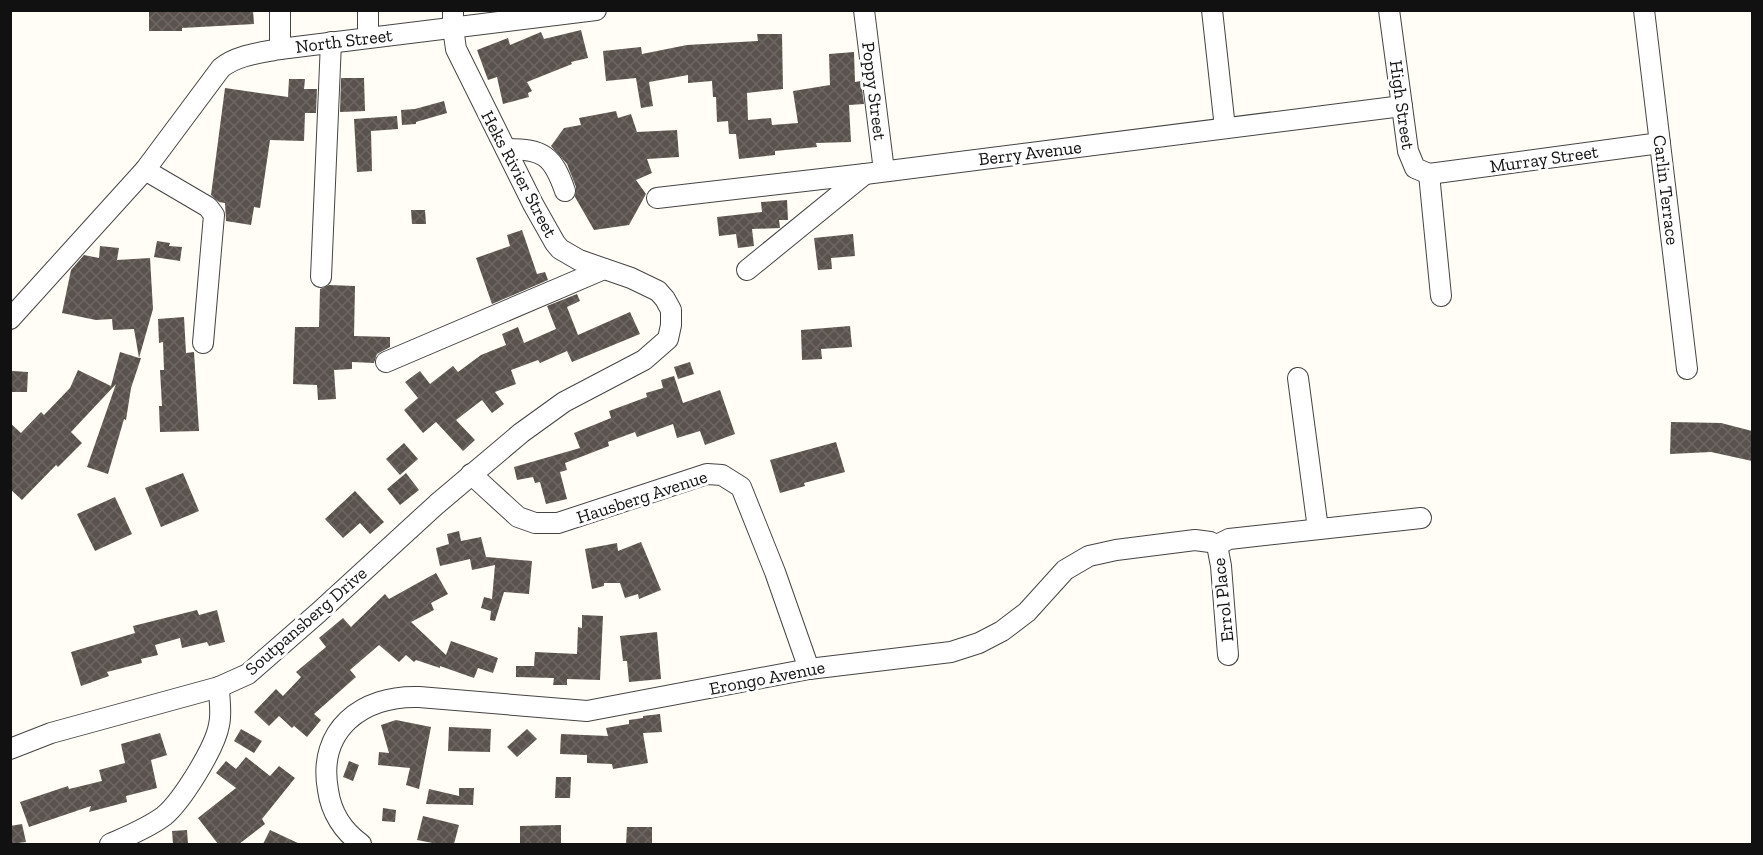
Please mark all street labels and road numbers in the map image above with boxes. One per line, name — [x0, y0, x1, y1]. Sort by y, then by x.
street label: North Street — [294, 24, 394, 58]
street label: Poppy Street — [857, 41, 891, 142]
street label: High Street — [1385, 59, 1419, 151]
street label: Heks Rivier Street — [476, 107, 562, 241]
street label: Carlin Terrace — [1648, 134, 1684, 246]
street label: Berry Avenue — [977, 136, 1083, 170]
street label: Murray Street — [1488, 140, 1600, 178]
street label: Hausberg Avenue — [574, 466, 710, 528]
street label: Errol Place — [1208, 557, 1238, 643]
street label: Soutpansberg Drive — [241, 562, 371, 680]
street label: Erongo Avenue — [707, 656, 827, 700]

